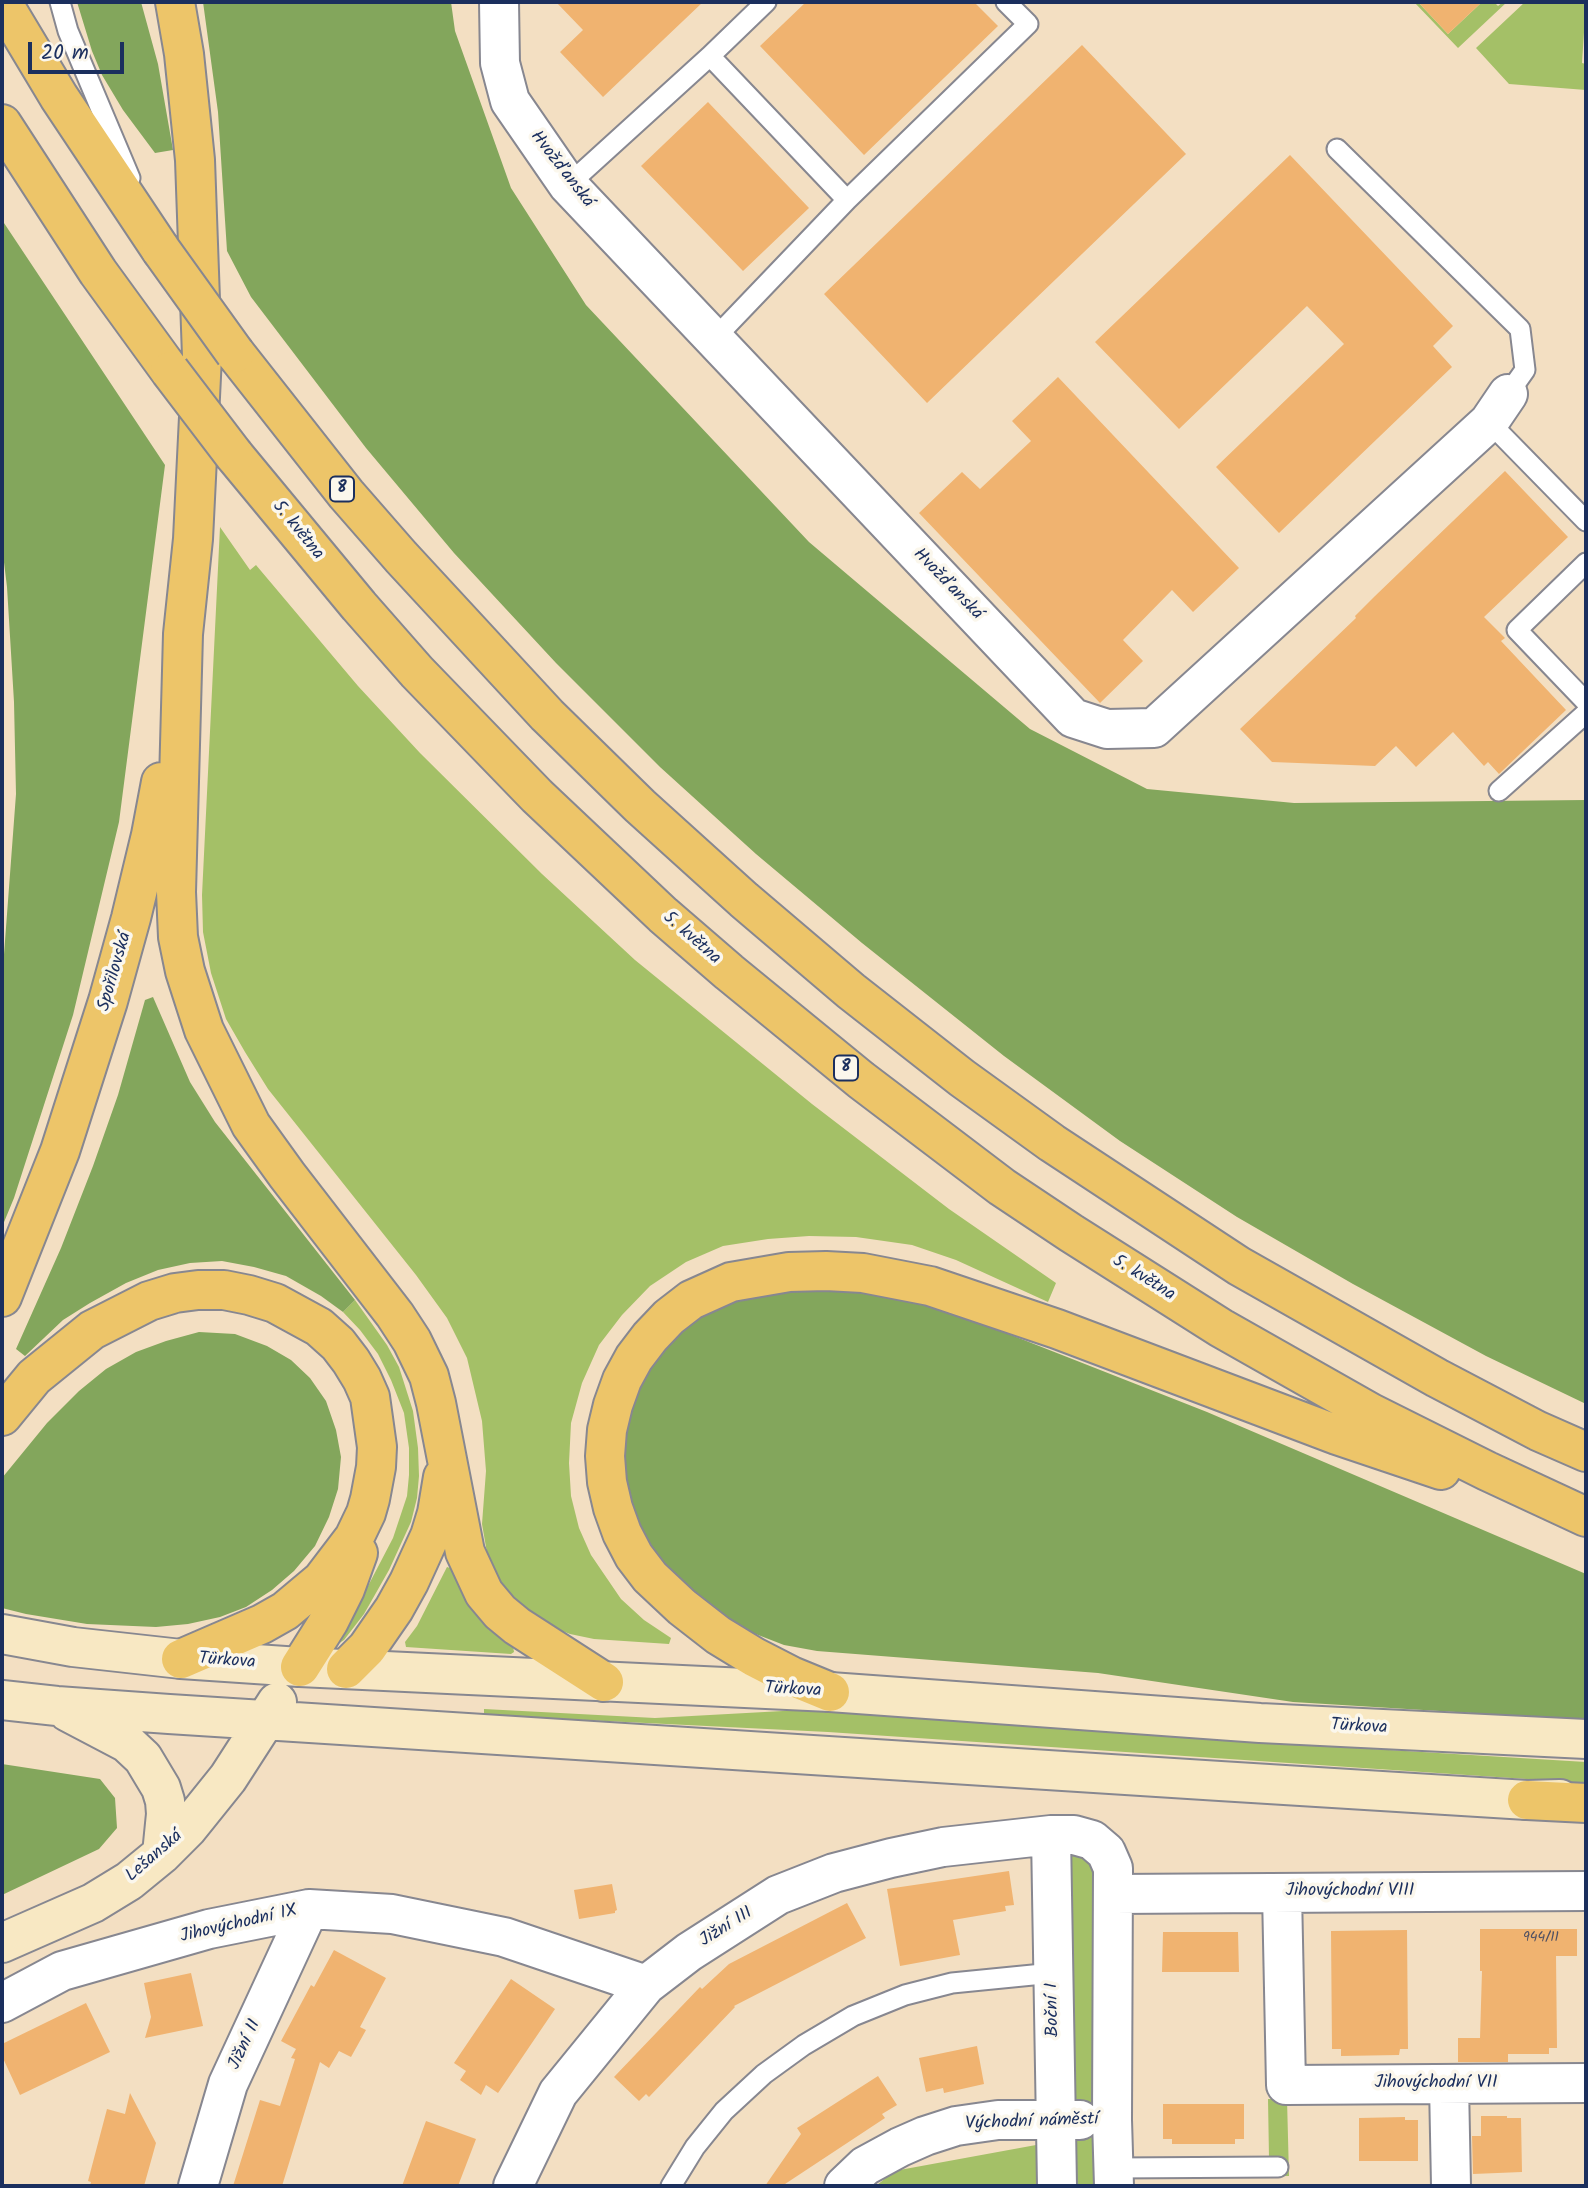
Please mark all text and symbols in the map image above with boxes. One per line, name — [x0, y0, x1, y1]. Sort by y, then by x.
scale bar — [32, 28, 128, 72]
text: 20 m — [41, 37, 89, 70]
street label: Hvožďanská — [524, 127, 598, 213]
road number: 8 — [330, 476, 354, 502]
street label: 5. května — [267, 497, 327, 565]
street label: Hvožďanská — [907, 545, 987, 625]
street label: 5. května — [657, 908, 725, 970]
street label: Spořilovská — [94, 930, 138, 1014]
road number: 8 — [834, 1056, 858, 1080]
street label: 5. května — [1108, 1251, 1178, 1307]
street label: Türkova — [198, 1649, 256, 1675]
street label: Türkova — [764, 1679, 822, 1703]
street label: Türkova — [1330, 1716, 1388, 1740]
street label: Lešanská — [122, 1826, 188, 1888]
street label: Jihovýchodní VIII — [1286, 1881, 1414, 1903]
street label: Jihovýchodní IX — [178, 1901, 300, 1949]
street label: Jižní III — [697, 1903, 757, 1953]
house number: 944/11 — [1523, 1931, 1559, 1947]
street label: Boční I — [1043, 1983, 1065, 2037]
street label: Jižní II — [225, 2017, 267, 2073]
street label: Jihovýchodní VII — [1374, 2073, 1498, 2095]
street label: Východní náměstí — [965, 2110, 1099, 2136]

